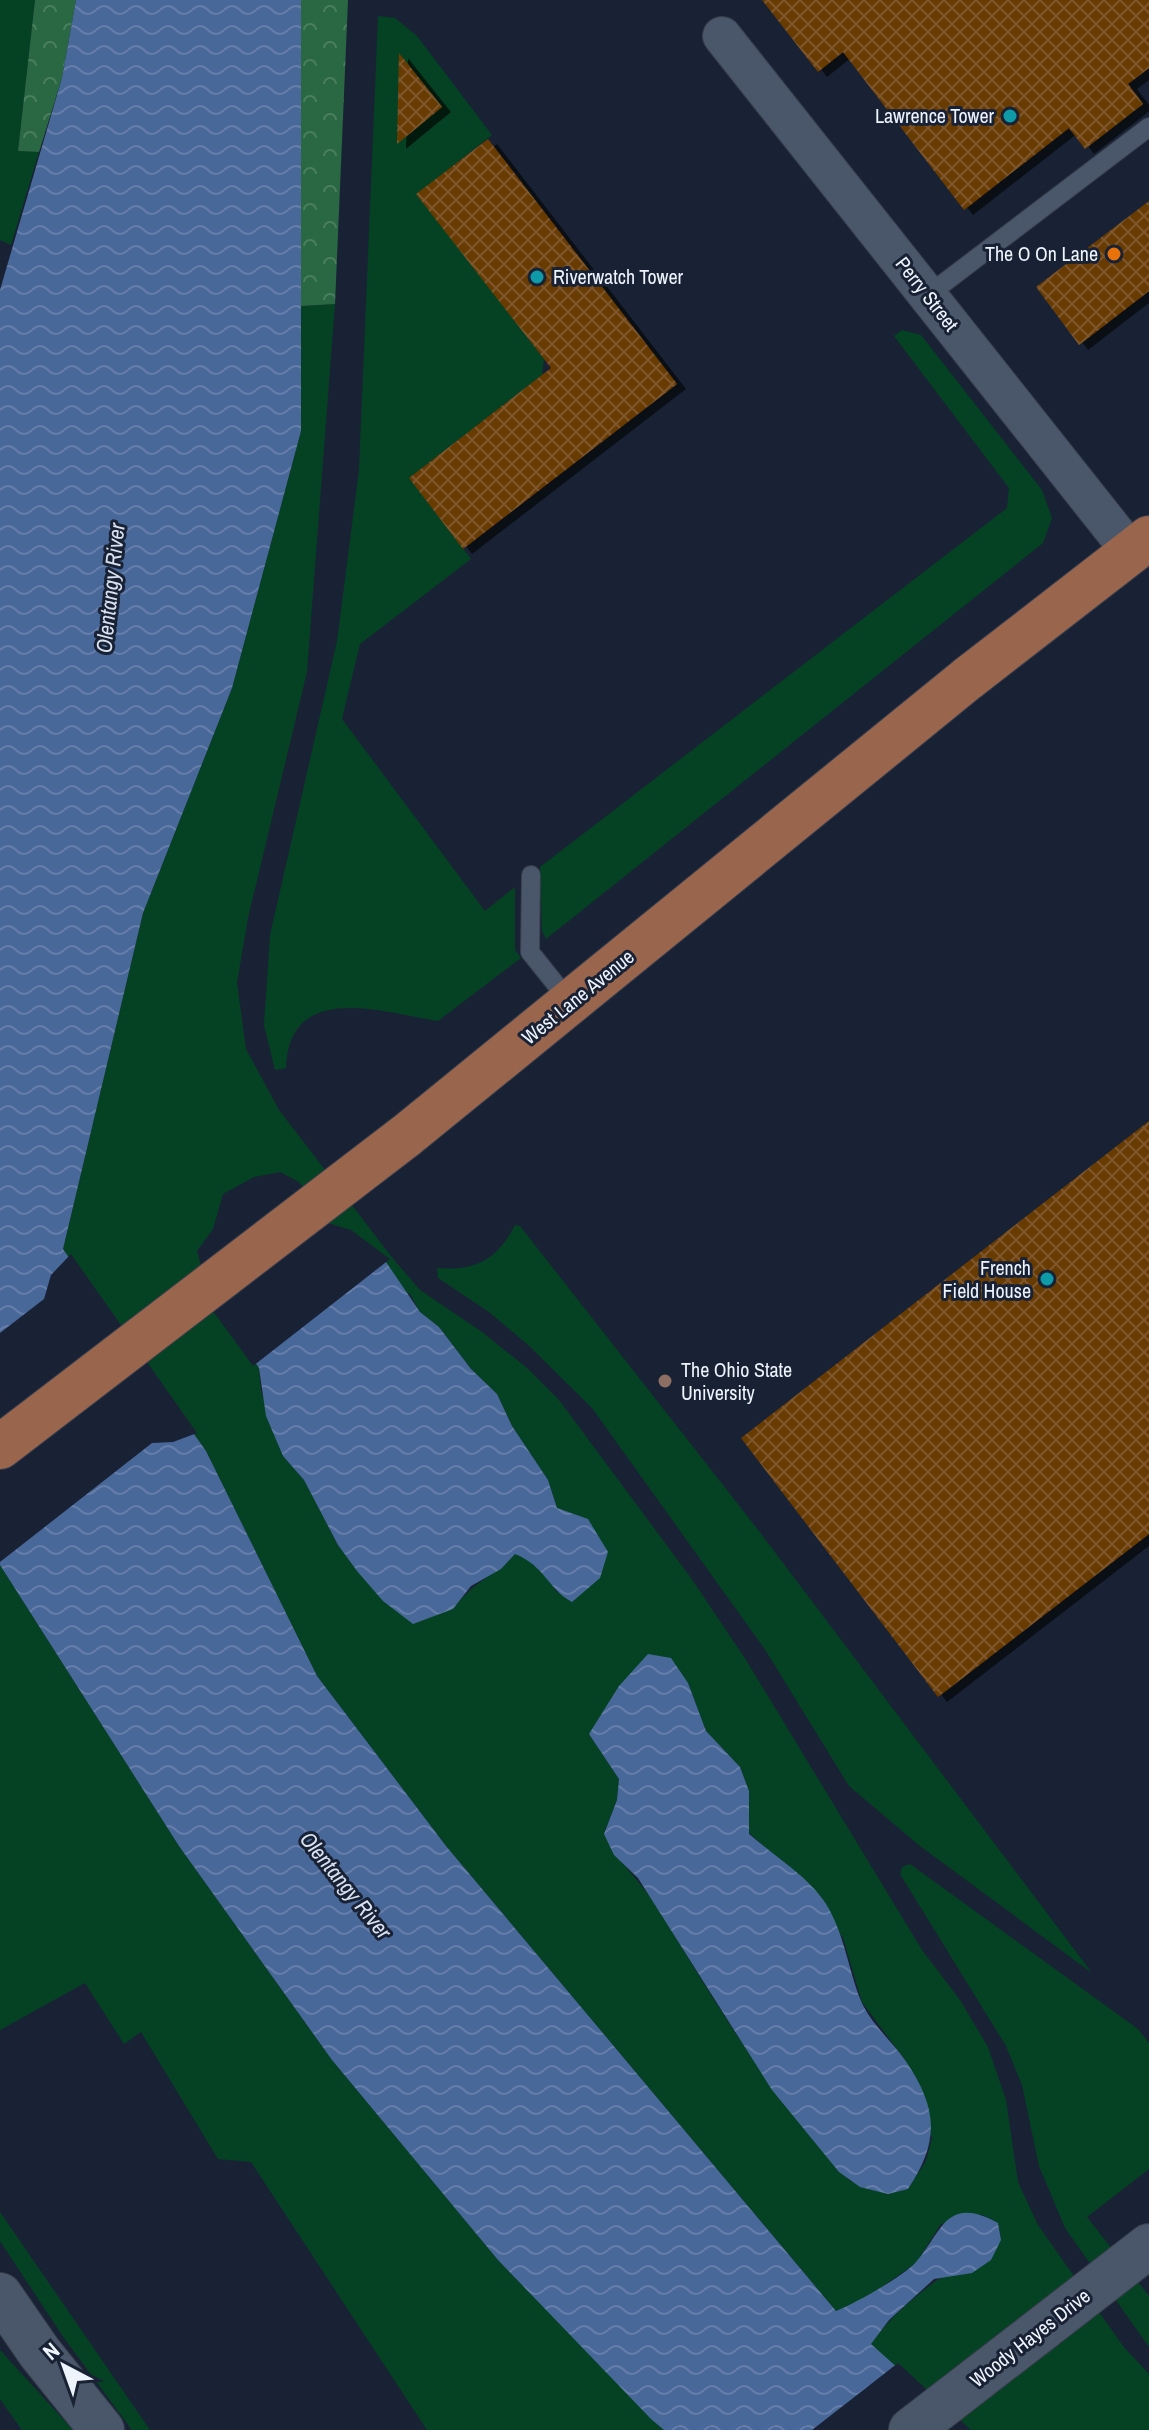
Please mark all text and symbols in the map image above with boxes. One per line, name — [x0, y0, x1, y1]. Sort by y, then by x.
place label: Lawrence Tower — [875, 102, 995, 129]
marker: Lawrence Tower — [1001, 107, 1019, 125]
place label: The O On Lane — [985, 240, 1098, 267]
marker: The O On Lane — [1105, 245, 1123, 263]
street label: Perry Street — [890, 251, 965, 337]
place label: Riverwatch Tower — [553, 263, 684, 290]
marker: Riverwatch Tower — [528, 268, 546, 286]
water label: Olentangy River — [88, 521, 132, 654]
street label: West Lane Avenue — [516, 943, 639, 1050]
place label: French Field House — [943, 1254, 1031, 1304]
marker: French Field House — [1038, 1270, 1056, 1288]
place label: The Ohio State University — [681, 1356, 792, 1406]
marker: The Ohio State University — [656, 1372, 674, 1390]
water label: Olentangy River — [293, 1825, 399, 1946]
street label: Woody Hayes Drive — [964, 2282, 1095, 2393]
north arrow — [24, 2326, 104, 2406]
text: N — [36, 2335, 66, 2367]

